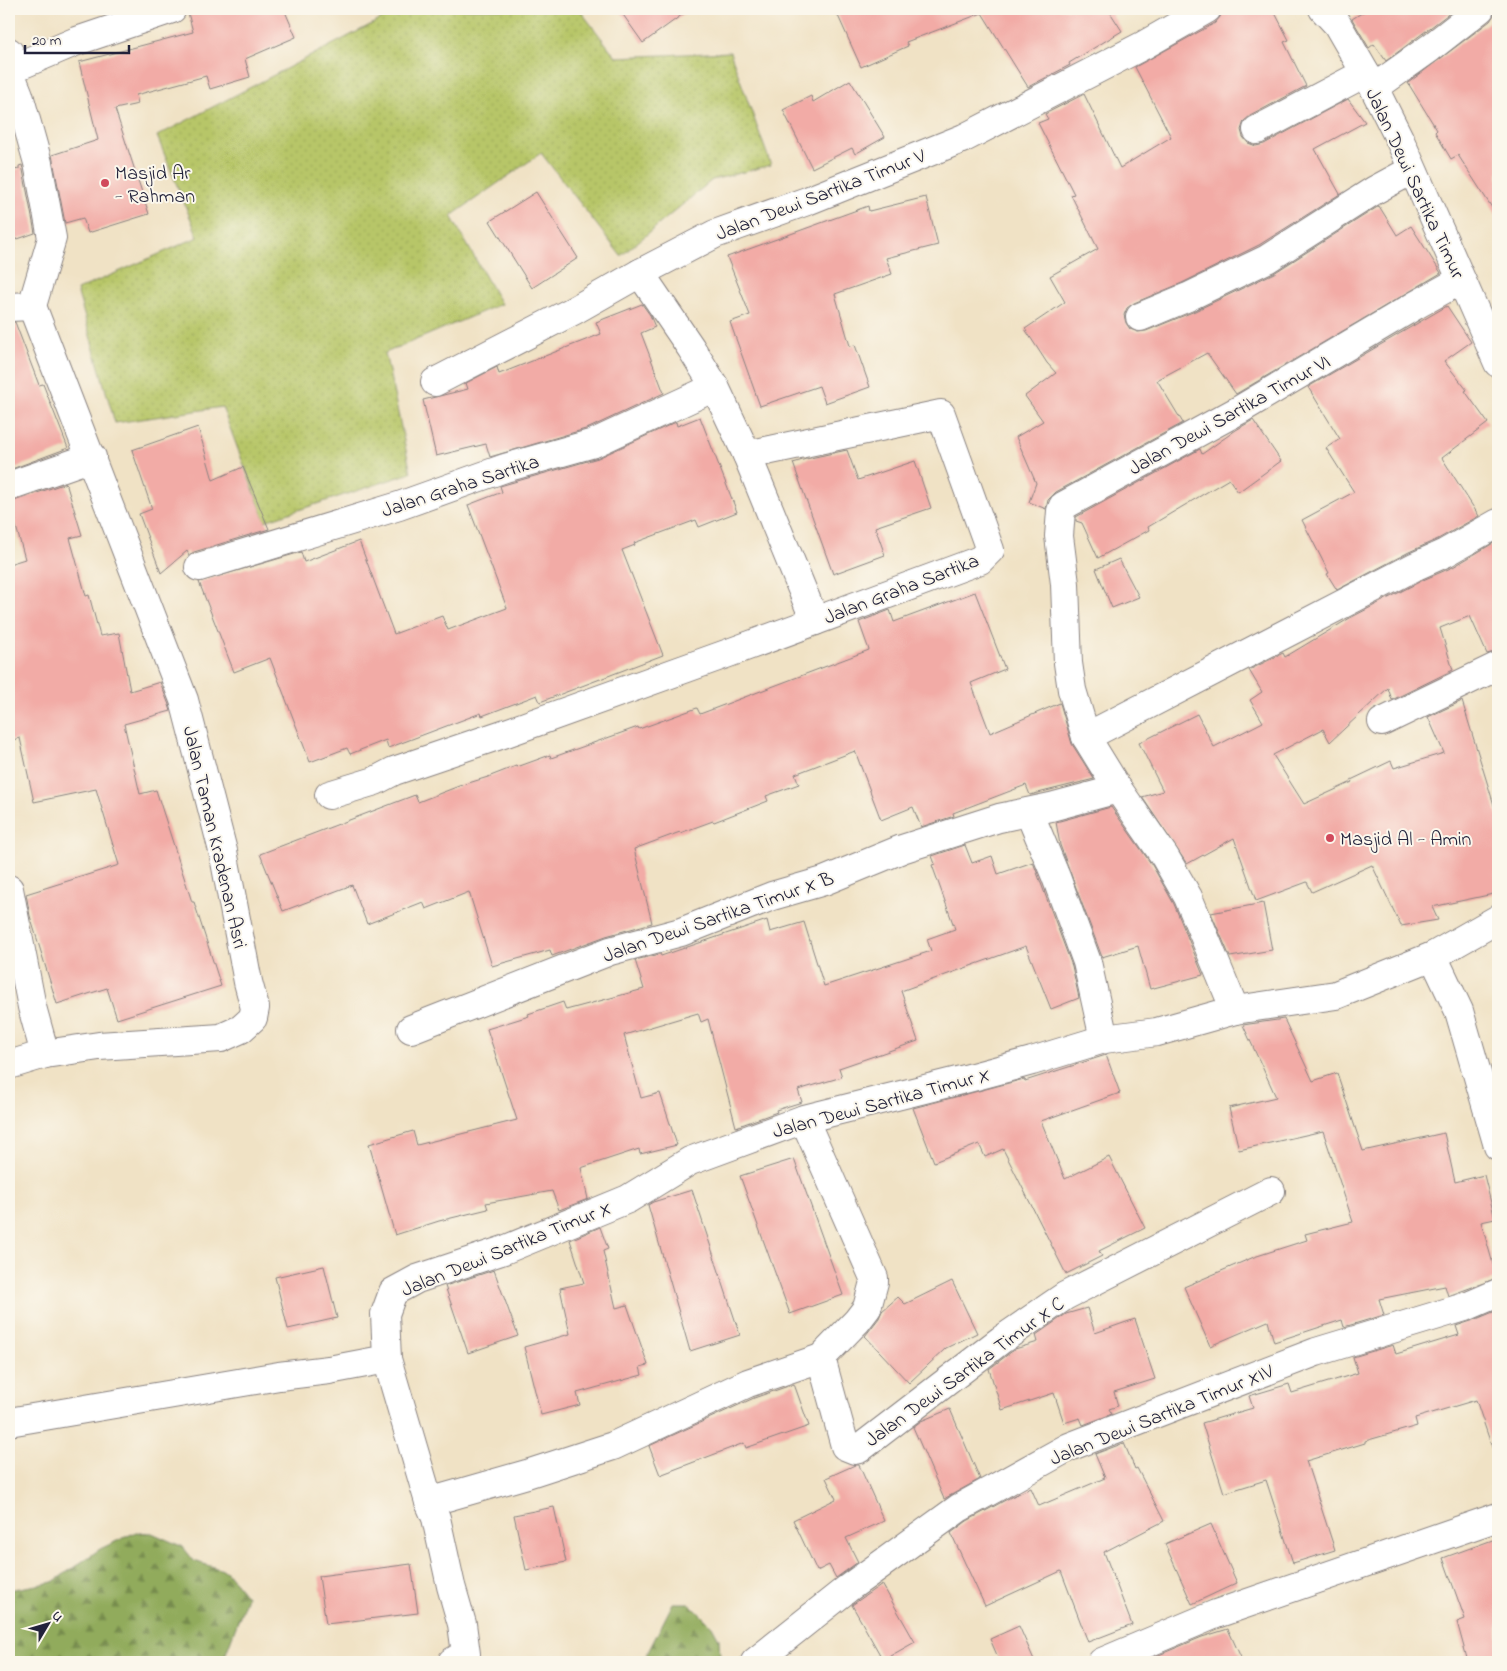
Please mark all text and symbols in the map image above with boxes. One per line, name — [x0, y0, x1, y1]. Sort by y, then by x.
scale bar — [25, 22, 129, 54]
text: 20 m — [32, 30, 62, 52]
street label: Jalan Dewi Sartika Timur — [1357, 84, 1471, 285]
street label: Jalan Dewi Sartika Timur V — [712, 143, 930, 250]
place label: Masjid Ar - Rahman — [115, 160, 195, 212]
marker: Masjid Ar - Rahman — [99, 177, 111, 189]
street label: Jalan Dewi Sartika Timur VI — [1124, 348, 1336, 484]
street label: Jalan Graha Sartika — [378, 448, 543, 527]
street label: Jalan Graha Sartika — [820, 547, 984, 633]
street label: Jalan Taman Kradenan Asri — [174, 723, 253, 952]
place label: Masjid Al - Amin — [1340, 826, 1472, 855]
marker: Masjid Al - Amin — [1324, 832, 1336, 844]
street label: Jalan Dewi Sartika Timur X B — [599, 865, 838, 972]
street label: Jalan Dewi Sartika Timur X — [770, 1061, 994, 1147]
street label: Jalan Dewi Sartika Timur X — [398, 1195, 617, 1306]
street label: Jalan Dewi Sartika Timur X C — [860, 1291, 1071, 1455]
street label: Jalan Dewi Sartika Timur XIV — [1046, 1358, 1278, 1474]
north arrow — [22, 1598, 72, 1648]
text: U — [46, 1607, 68, 1627]

